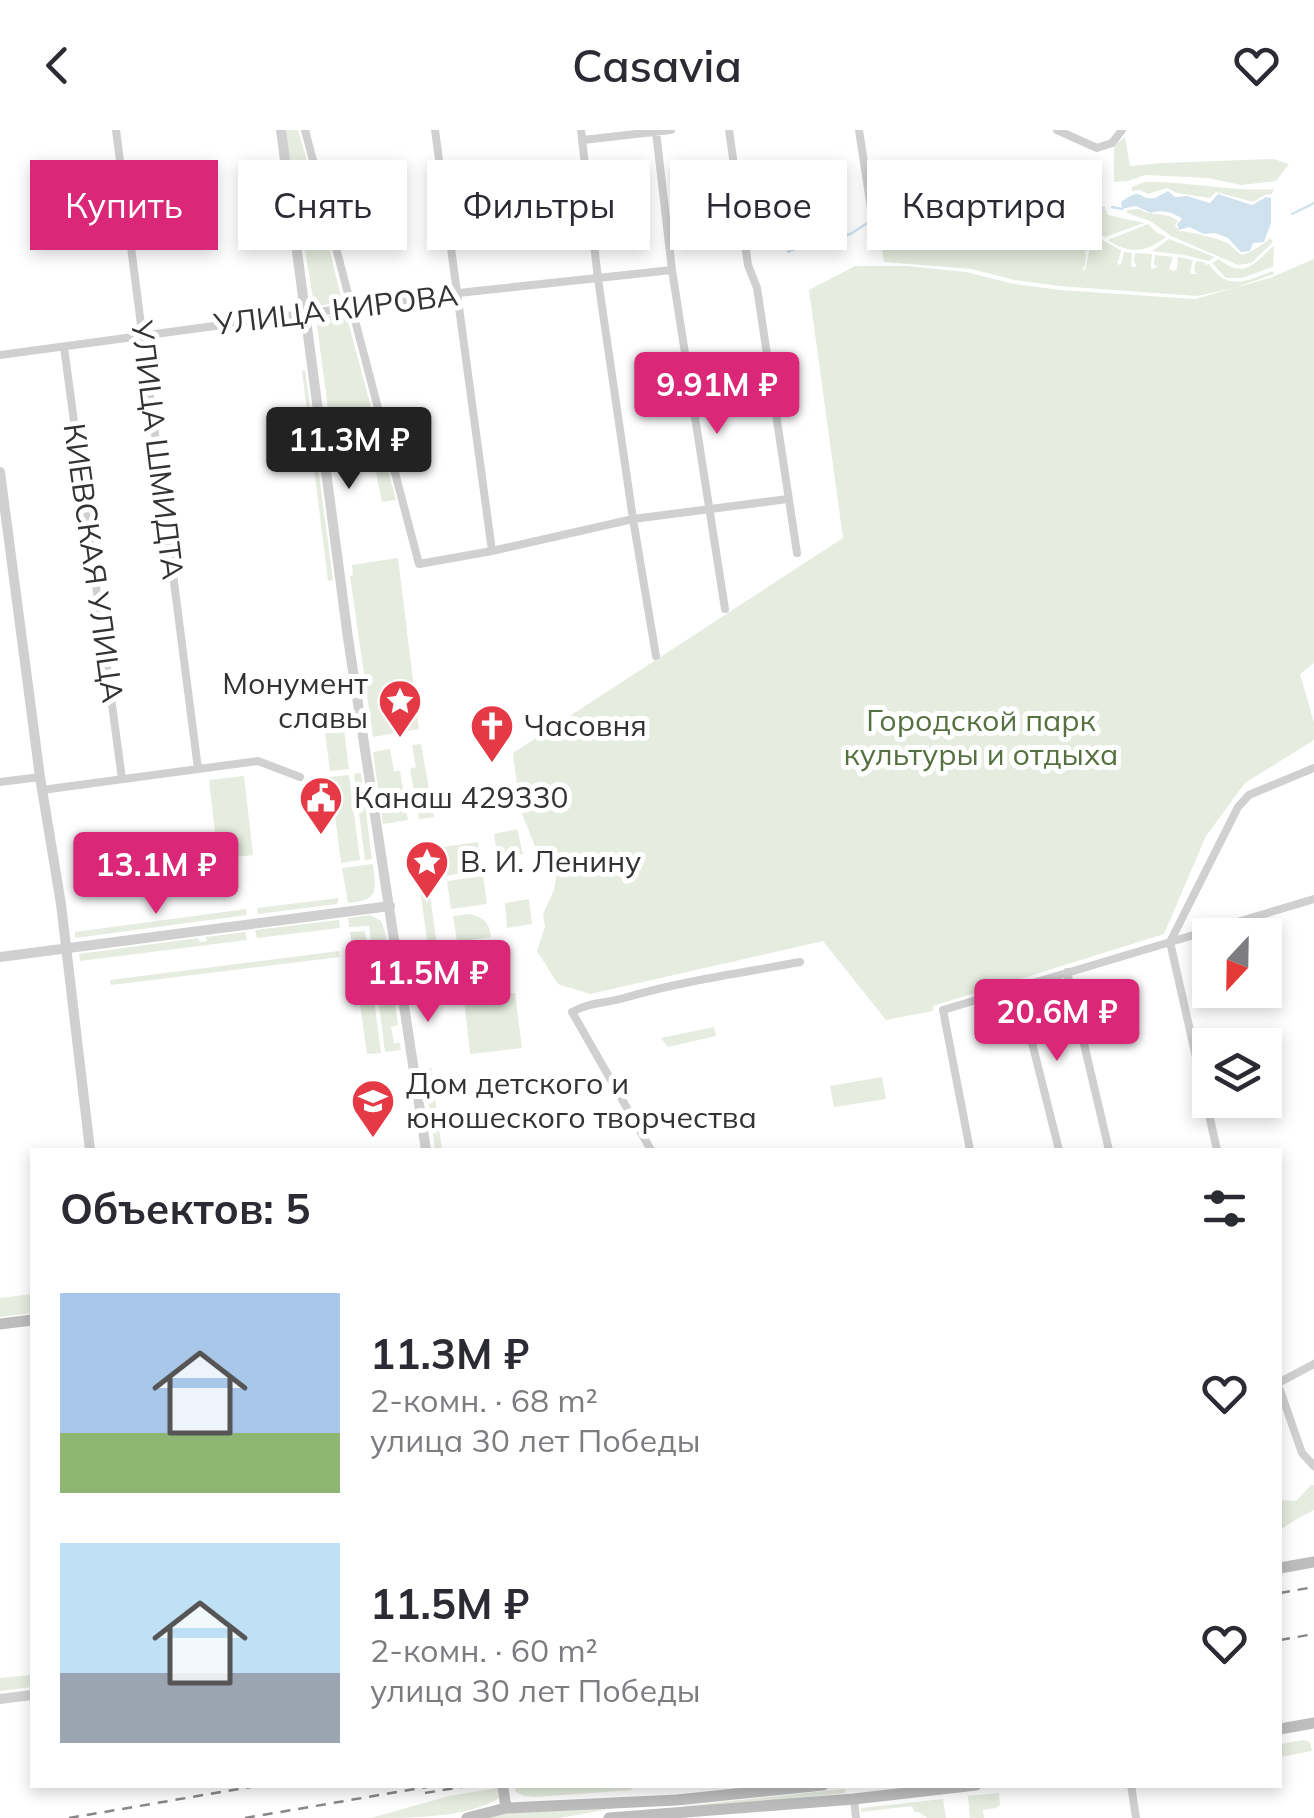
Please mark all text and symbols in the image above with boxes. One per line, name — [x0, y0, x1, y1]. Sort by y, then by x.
text: Casavia — [572, 37, 742, 93]
icon: back — [30, 38, 85, 93]
icon: heart — [1229, 38, 1284, 93]
chip: Купить — [30, 160, 218, 250]
chip: Снять — [238, 160, 407, 250]
chip: Фильтры — [427, 160, 650, 250]
chip: Новое — [670, 160, 847, 250]
chip: Квартира — [867, 160, 1102, 250]
street label: УЛИЦА КИРОВА — [211, 275, 460, 343]
street label: УЛИЦА ШМИДТА — [123, 317, 193, 582]
pin: 9.91M ₽ — [625, 352, 809, 437]
text: 9.91M ₽ — [656, 364, 778, 404]
pin: 11.3M ₽ — [257, 407, 441, 492]
text: 11.3M ₽ — [288, 419, 410, 459]
street label: КИЕВСКАЯ УЛИЦА — [56, 421, 132, 705]
place label: Монумент славы — [222, 664, 368, 736]
place icon: Монумент славы — [377, 678, 423, 739]
park label: Городской парк культуры и отдыха — [844, 701, 1118, 773]
church icon: Часовня — [469, 703, 515, 764]
place label: Часовня — [524, 706, 647, 744]
public building icon: Канаш 429330 — [298, 775, 344, 836]
place label: Канаш 429330 — [354, 778, 569, 816]
pin: 13.1M ₽ — [64, 832, 248, 917]
place icon: В. И. Ленину — [404, 839, 450, 900]
place label: В. И. Ленину — [460, 842, 641, 880]
text: 13.1M ₽ — [95, 844, 217, 884]
north arrow — [1192, 918, 1282, 1008]
map controls — [1192, 918, 1282, 1118]
pin: 11.5M ₽ — [336, 940, 520, 1025]
text: 11.5M ₽ — [367, 952, 489, 992]
pin: 20.6M ₽ — [965, 979, 1149, 1064]
text: 20.6M ₽ — [996, 991, 1118, 1031]
button: layers — [1192, 1028, 1282, 1118]
place label: Дом детского и юношеского творчества — [406, 1064, 757, 1136]
school or university icon: Дом детского и юношеского творчества — [350, 1078, 396, 1139]
icon: filters — [1197, 1181, 1252, 1236]
text: Объектов: 5 — [60, 1182, 310, 1235]
text: 11.3M ₽ — [370, 1327, 529, 1380]
icon: home — [140, 1333, 260, 1453]
icon: heart — [1197, 1366, 1252, 1421]
text: 2-комн. · 68 m² — [370, 1380, 598, 1420]
text: улица 30 лет Победы — [370, 1420, 700, 1460]
text: 11.5M ₽ — [370, 1577, 529, 1630]
icon: home — [140, 1583, 260, 1703]
icon: heart — [1197, 1616, 1252, 1671]
text: 2-комн. · 60 m² — [370, 1630, 598, 1670]
text: улица 30 лет Победы — [370, 1670, 700, 1710]

